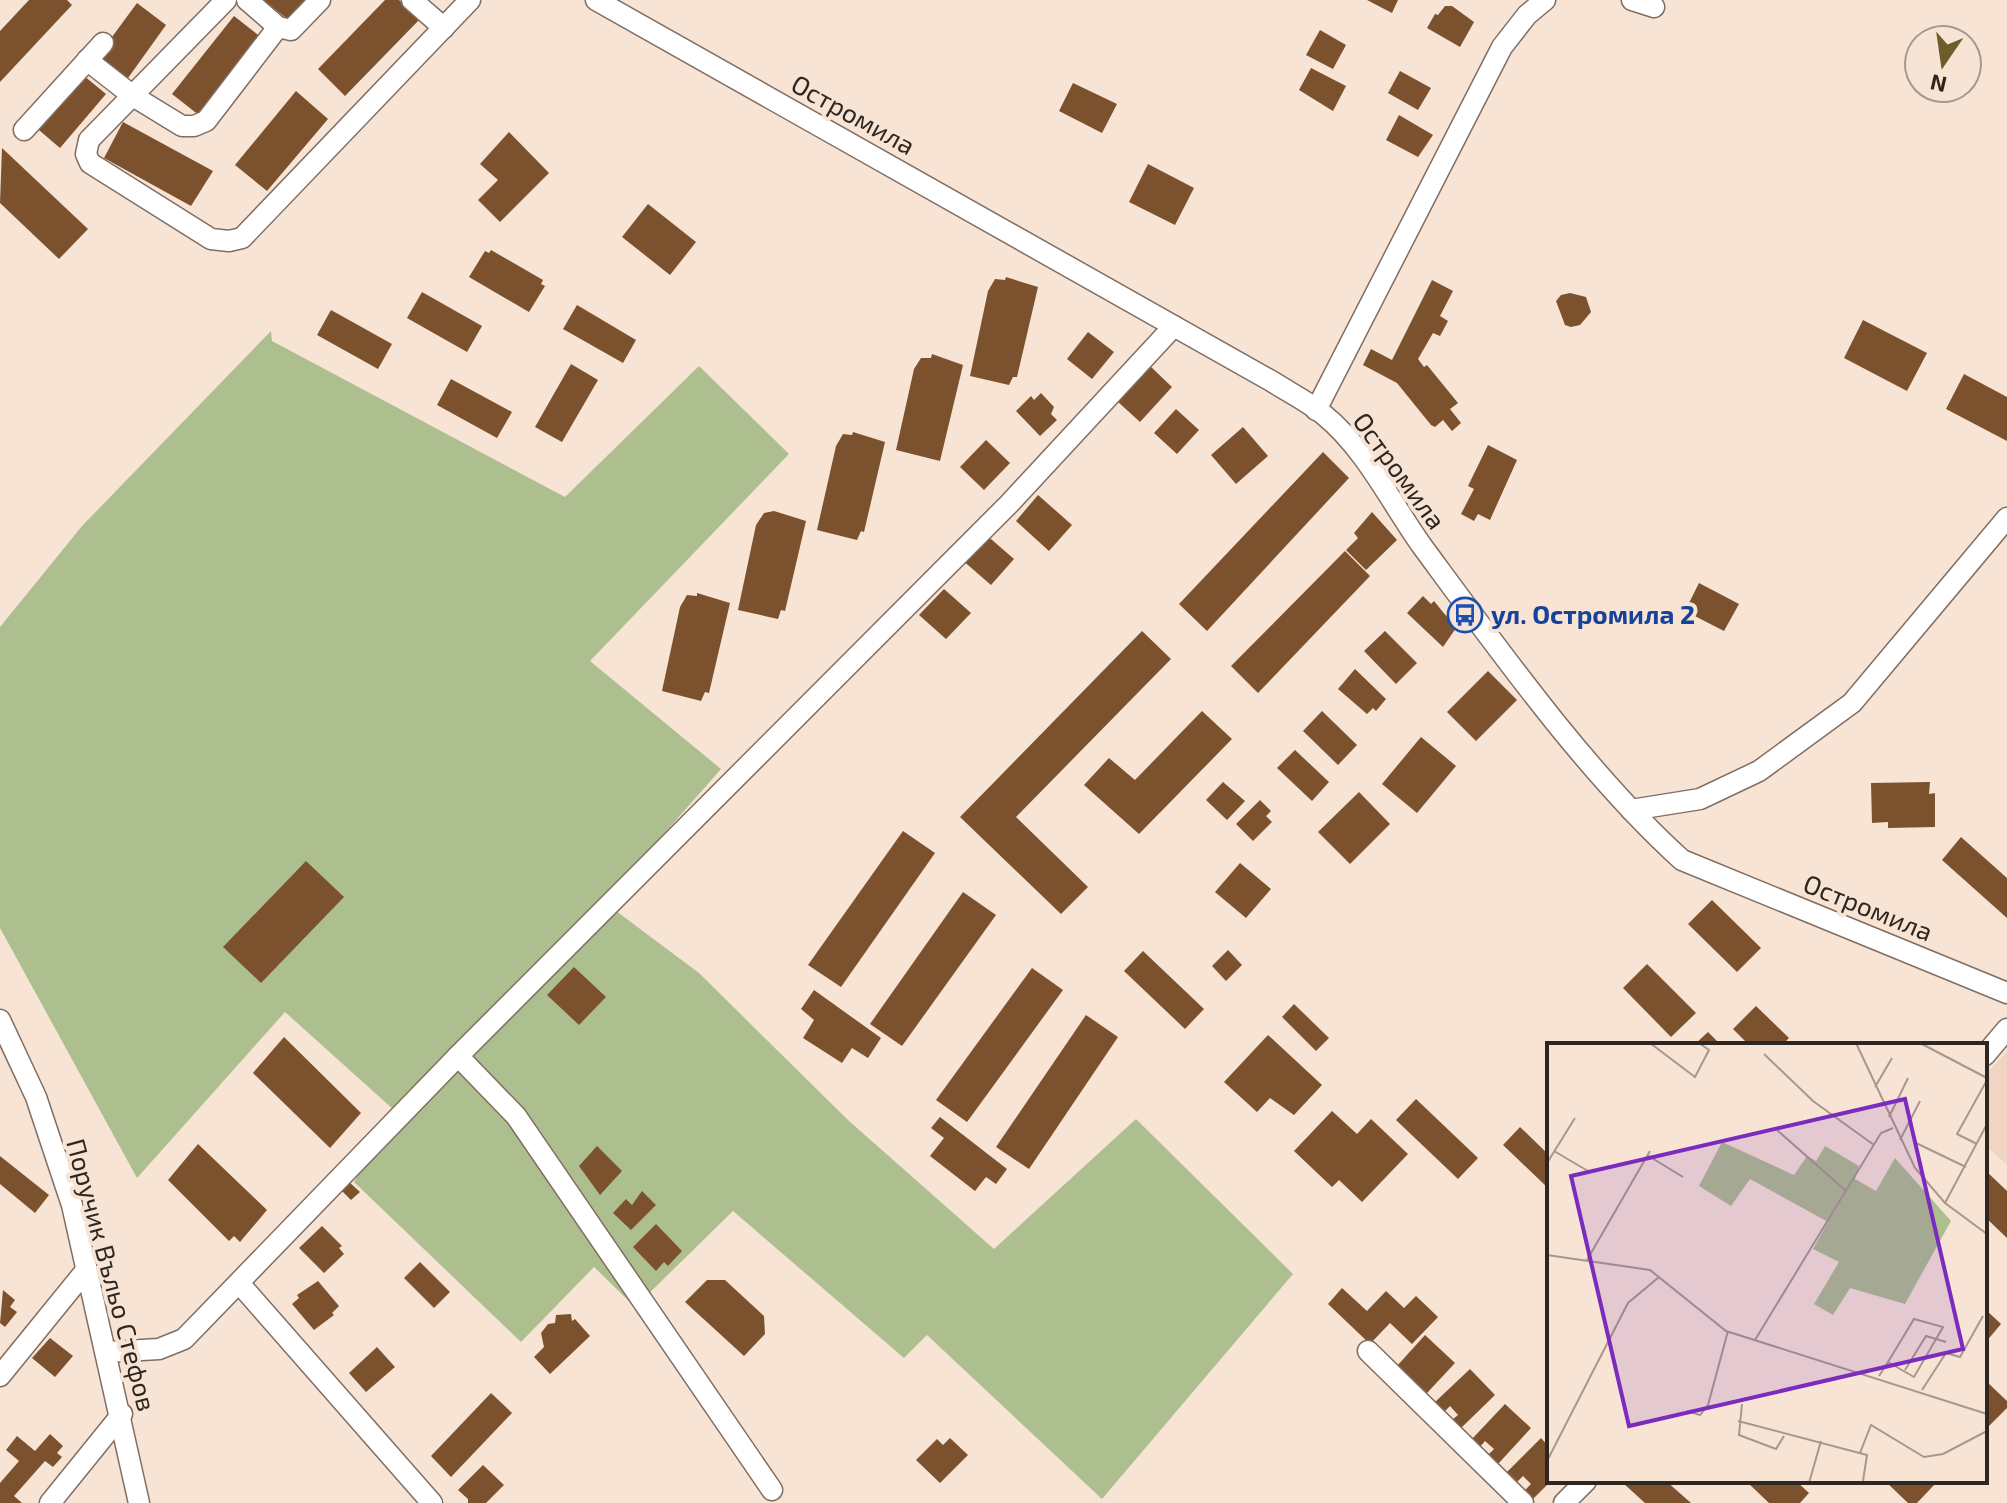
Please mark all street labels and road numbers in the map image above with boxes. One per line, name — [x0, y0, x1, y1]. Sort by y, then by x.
street label: Остромила — [787, 67, 921, 160]
street label: Остромила — [1348, 406, 1453, 534]
street label: Остромила — [1799, 867, 1938, 947]
street label: Поручик Въльо Стефов — [60, 1135, 164, 1414]

